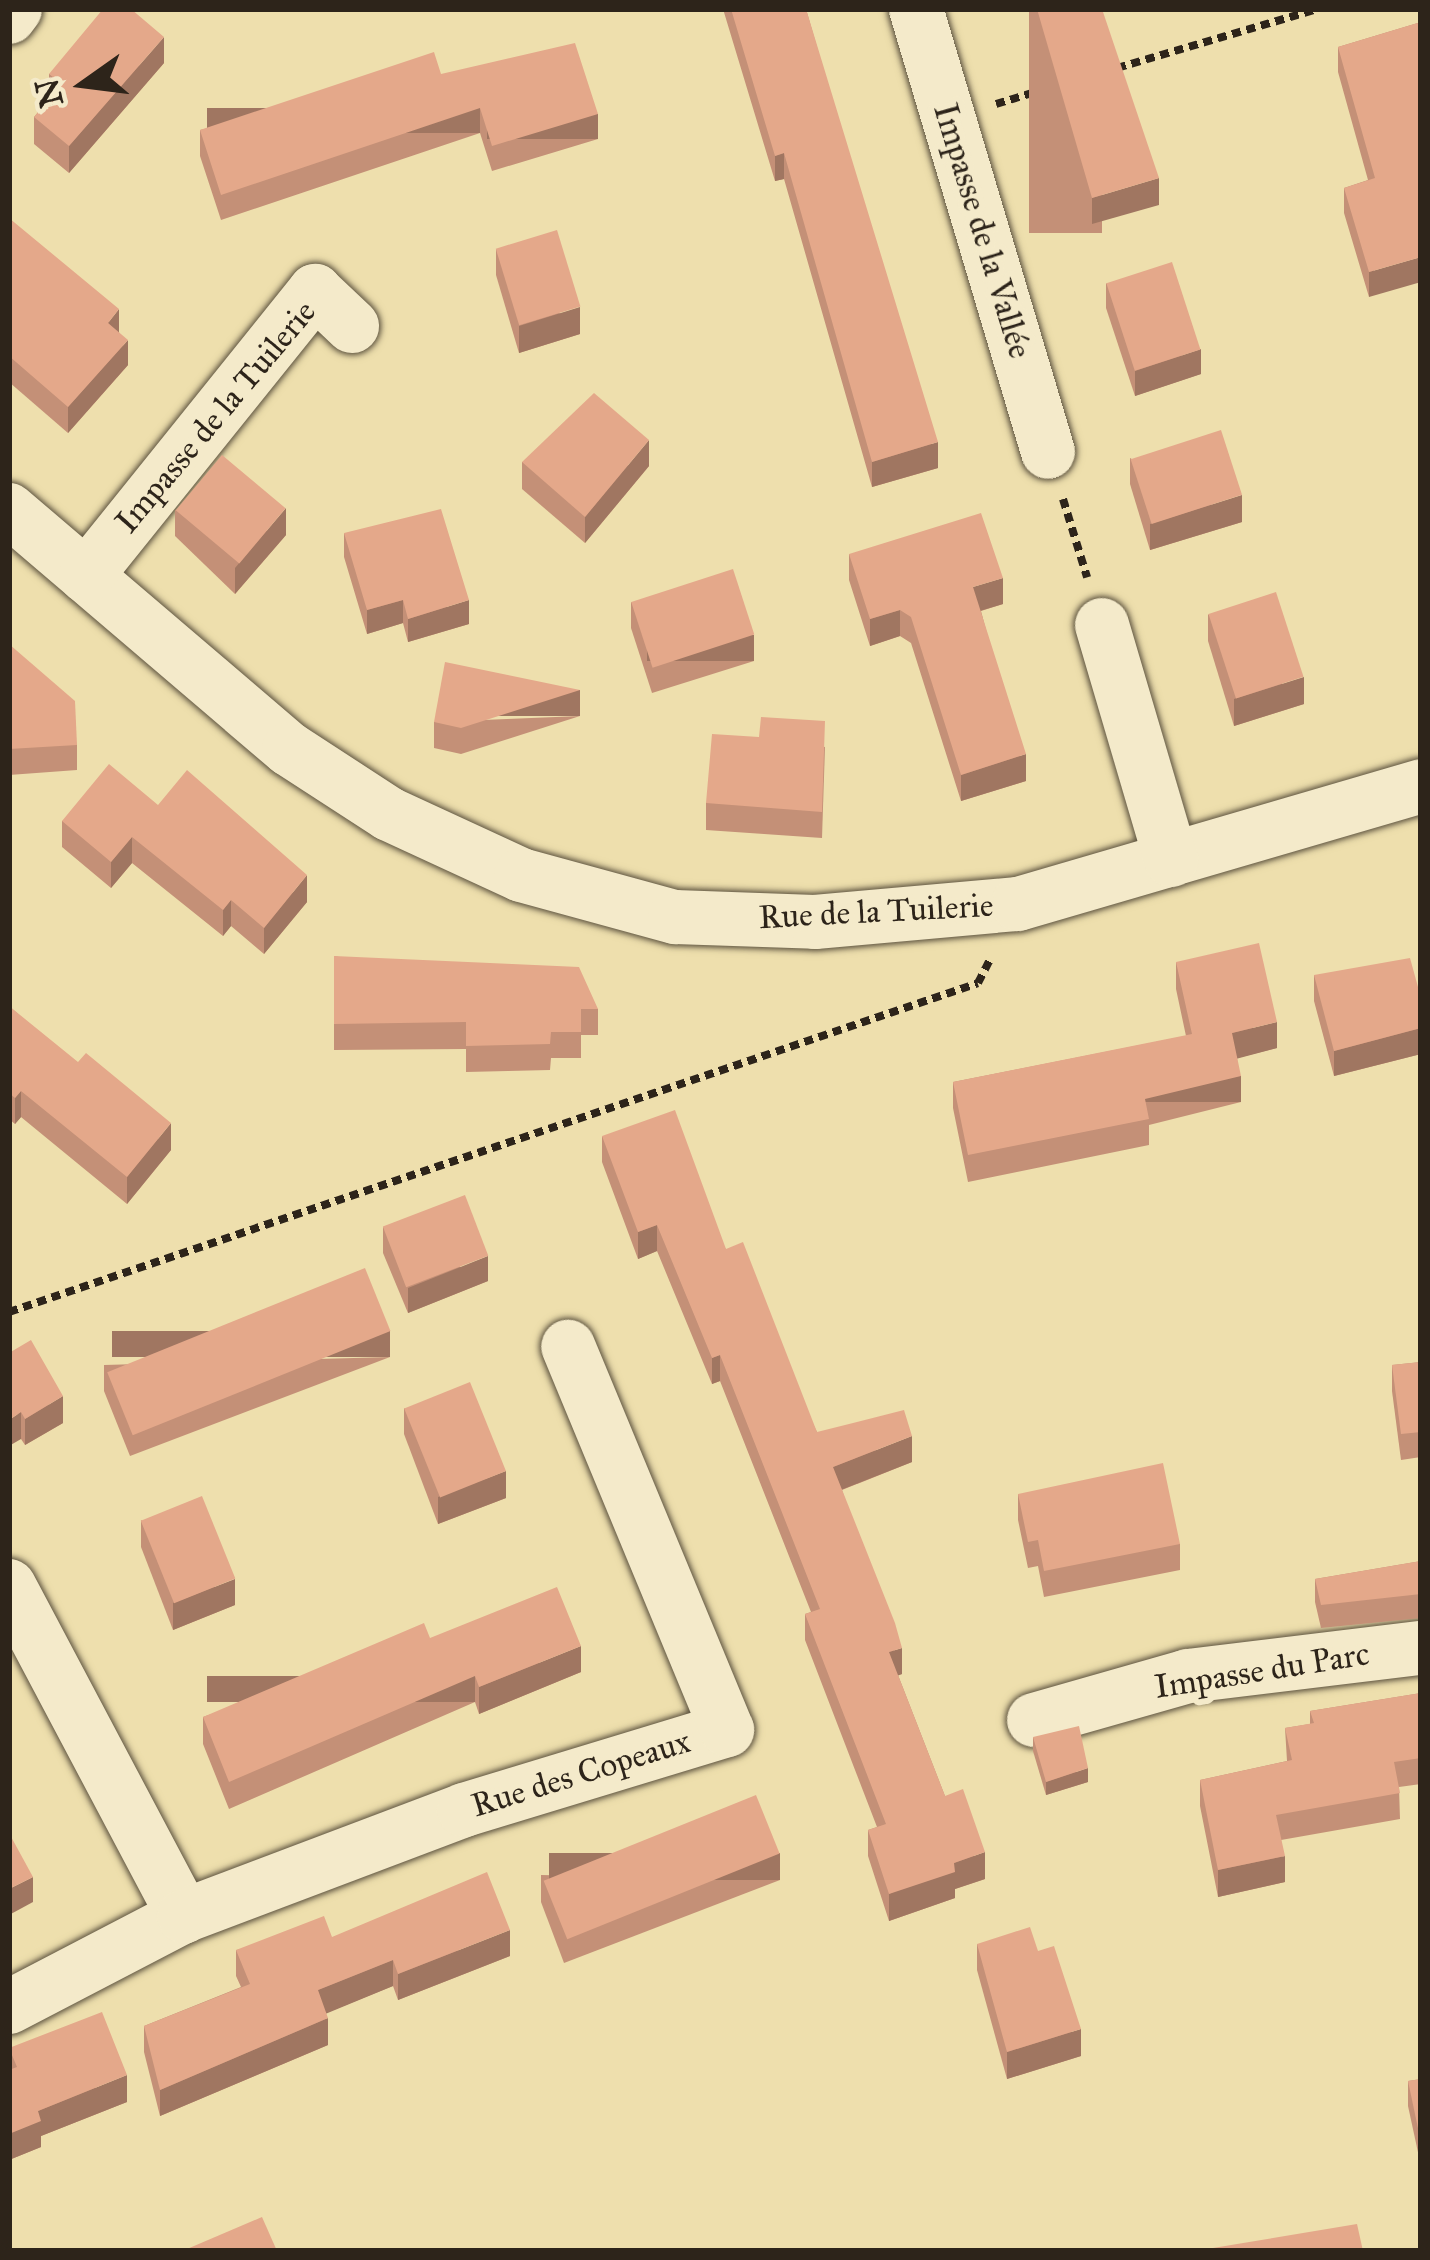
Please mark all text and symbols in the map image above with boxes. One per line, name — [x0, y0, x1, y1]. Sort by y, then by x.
north arrow — [24, 24, 144, 144]
text: N — [26, 74, 72, 111]
street label: Impasse de la Vallée — [924, 99, 1040, 363]
street label: Impasse de la Tuilerie — [107, 293, 325, 541]
street label: Rue de la Tuilerie — [758, 886, 994, 938]
street label: Impasse du Parc — [1152, 1634, 1372, 1708]
street label: Rue des Copeaux — [467, 1722, 695, 1826]

